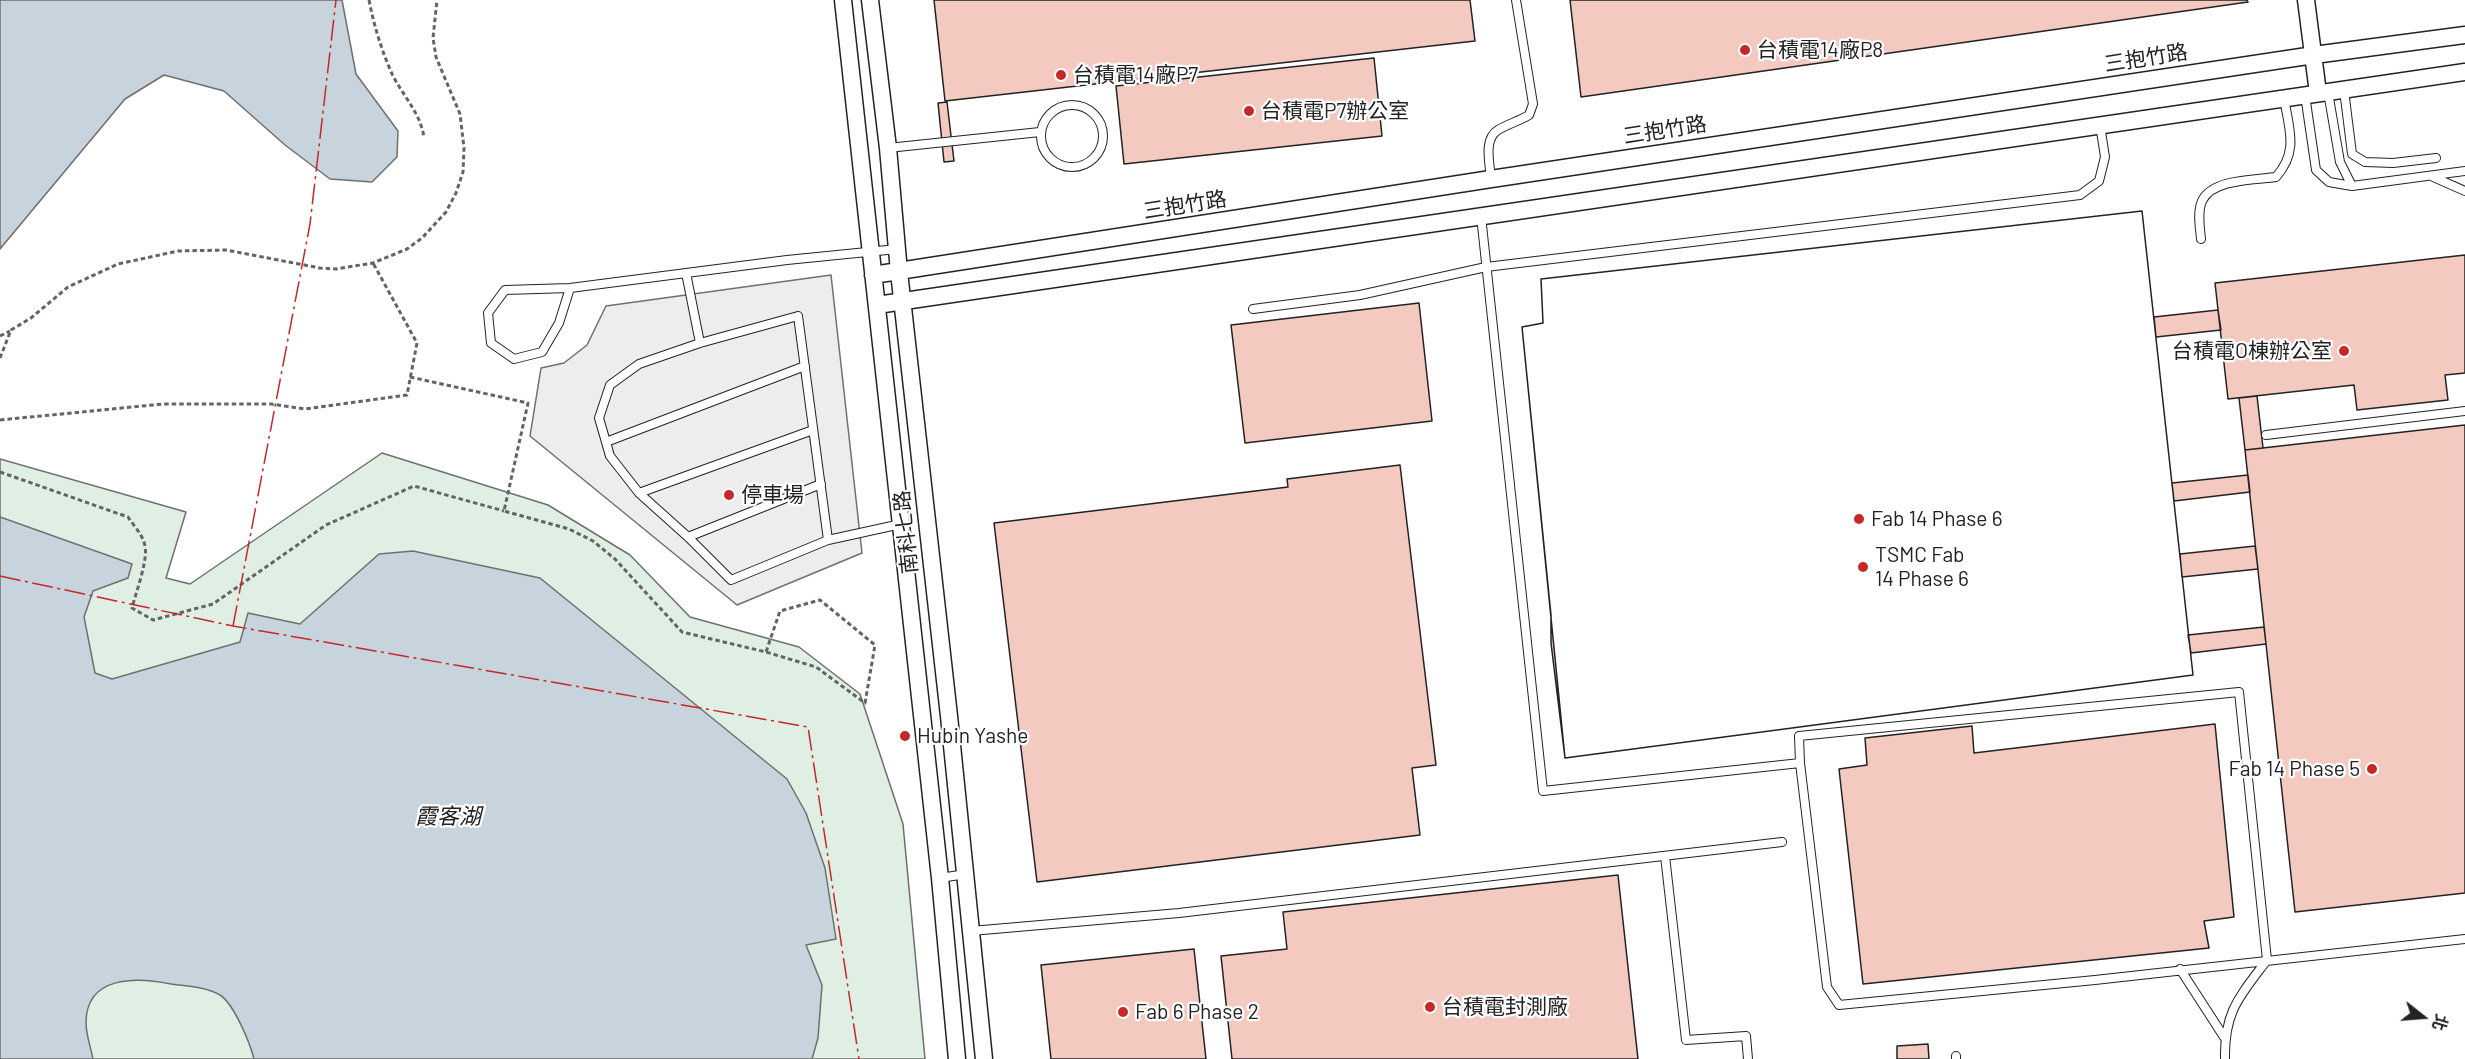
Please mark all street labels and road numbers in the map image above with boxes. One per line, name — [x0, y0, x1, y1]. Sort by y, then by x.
street label: 三抱竹路 — [2103, 39, 2189, 77]
street label: 三抱竹路 — [1622, 111, 1708, 149]
street label: 三抱竹路 — [1142, 186, 1228, 224]
street label: 南科七路 — [889, 489, 923, 575]

